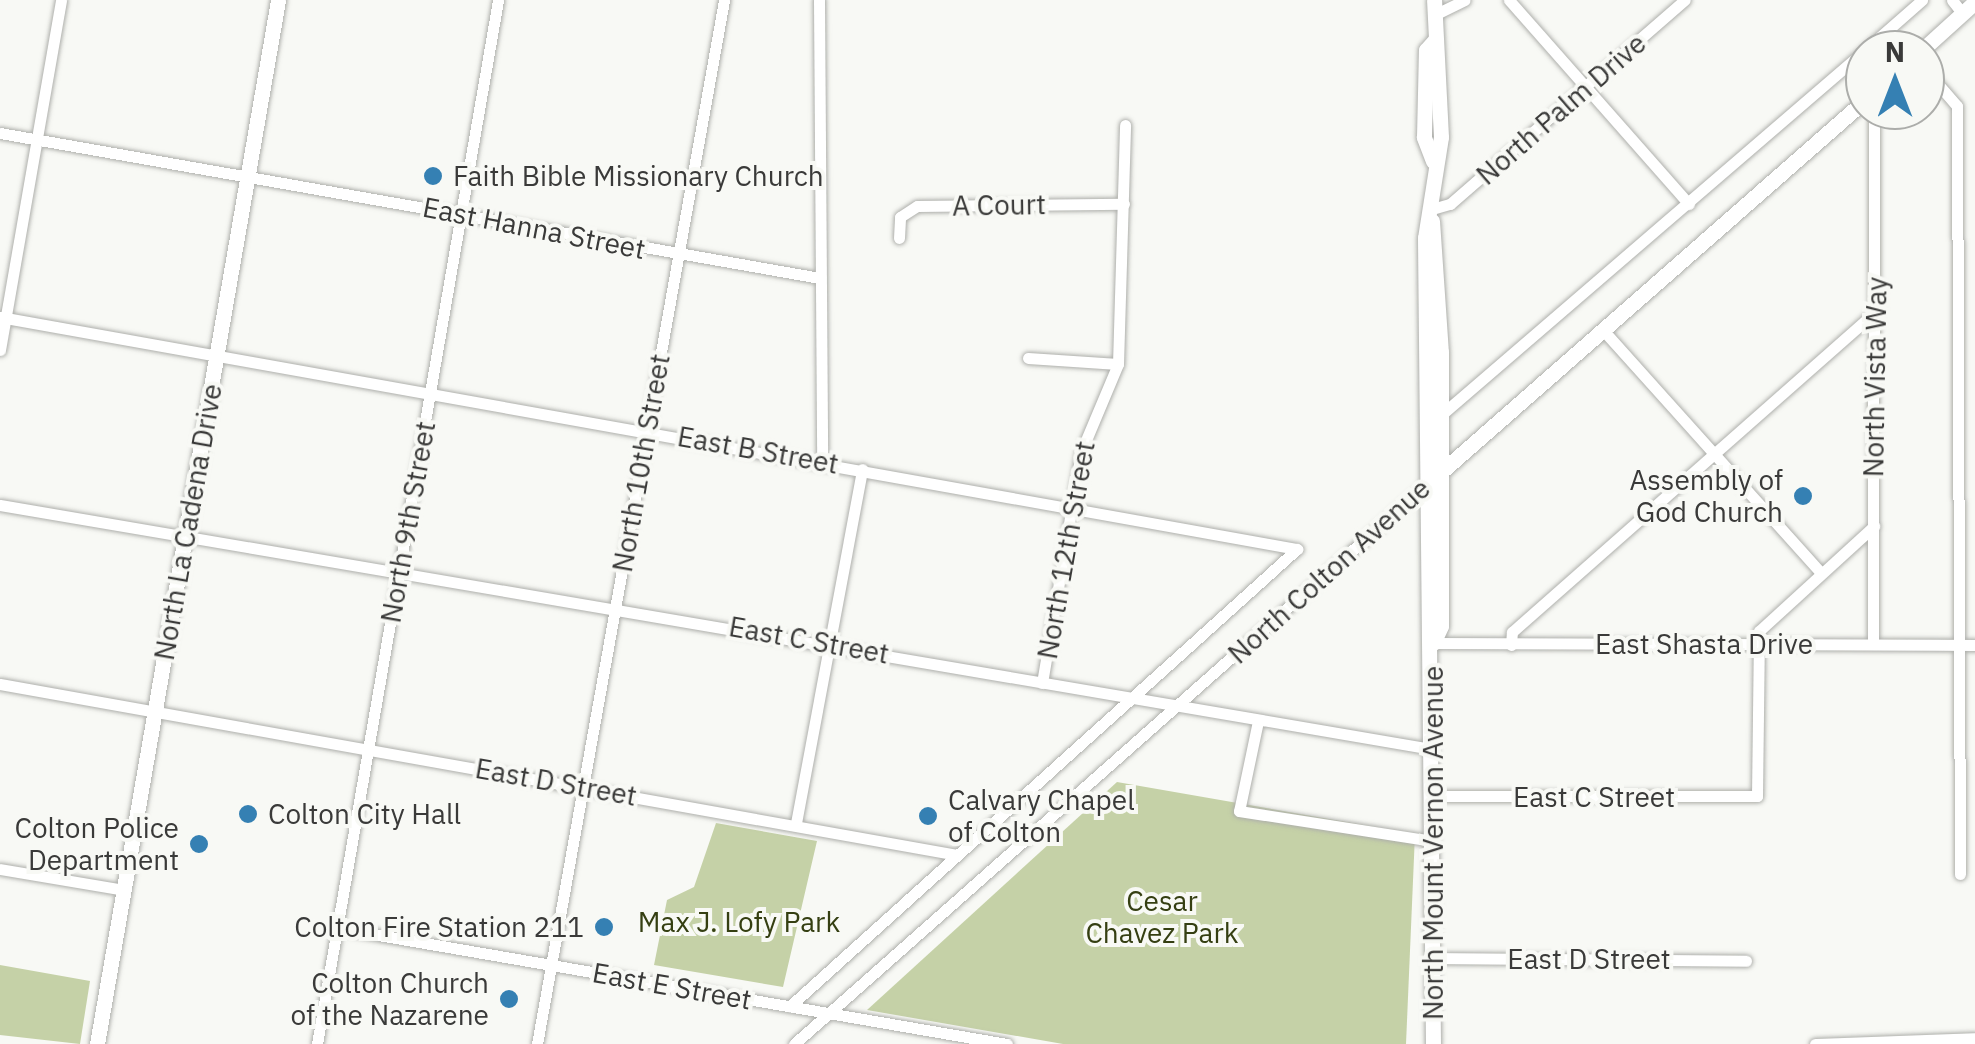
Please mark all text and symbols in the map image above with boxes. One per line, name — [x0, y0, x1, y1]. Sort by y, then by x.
street label: North Palm Drive — [1469, 26, 1653, 192]
north arrow — [1845, 30, 1945, 130]
text: N — [1885, 33, 1905, 70]
place label: Faith Bible Missionary Church — [453, 159, 824, 193]
marker: Faith Bible Missionary Church — [422, 165, 444, 187]
street label: A Court — [952, 187, 1046, 223]
street label: East Hanna Street — [420, 190, 648, 266]
street label: North Vista Way — [1856, 276, 1894, 478]
street label: North 10th Street — [605, 351, 677, 575]
street label: North La Cadena Drive — [147, 381, 229, 663]
street label: North 9th Street — [374, 419, 442, 625]
street label: East B Street — [675, 419, 841, 481]
street label: North 12th Street — [1030, 438, 1102, 662]
place label: Assembly of God Church — [1629, 463, 1783, 529]
street label: North Colton Avenue — [1221, 471, 1437, 671]
marker: Assembly of God Church — [1792, 485, 1814, 507]
street label: East C Street — [726, 609, 892, 671]
street label: East Shasta Drive — [1595, 627, 1813, 661]
street label: North Mount Vernon Avenue — [1416, 666, 1450, 1020]
street label: East D Street — [473, 751, 639, 813]
street label: East C Street — [1513, 780, 1675, 814]
place label: Calvary Chapel of Colton — [948, 783, 1135, 849]
place label: Colton City Hall — [268, 797, 461, 831]
marker: Colton City Hall — [237, 803, 259, 825]
marker: Calvary Chapel of Colton — [917, 805, 939, 827]
place label: Colton Police Department — [15, 811, 179, 877]
marker: Colton Police Department — [188, 833, 210, 855]
park label: Cesar Chavez Park — [1085, 884, 1239, 950]
park label: Max J. Lofy Park — [638, 905, 840, 939]
place label: Colton Fire Station 211 — [294, 910, 584, 944]
marker: Colton Fire Station 211 — [593, 916, 615, 938]
street label: East D Street — [1507, 942, 1671, 976]
street label: East E Street — [590, 955, 754, 1017]
place label: Colton Church of the Nazarene — [291, 966, 489, 1032]
marker: Colton Church of the Nazarene — [498, 988, 520, 1010]

